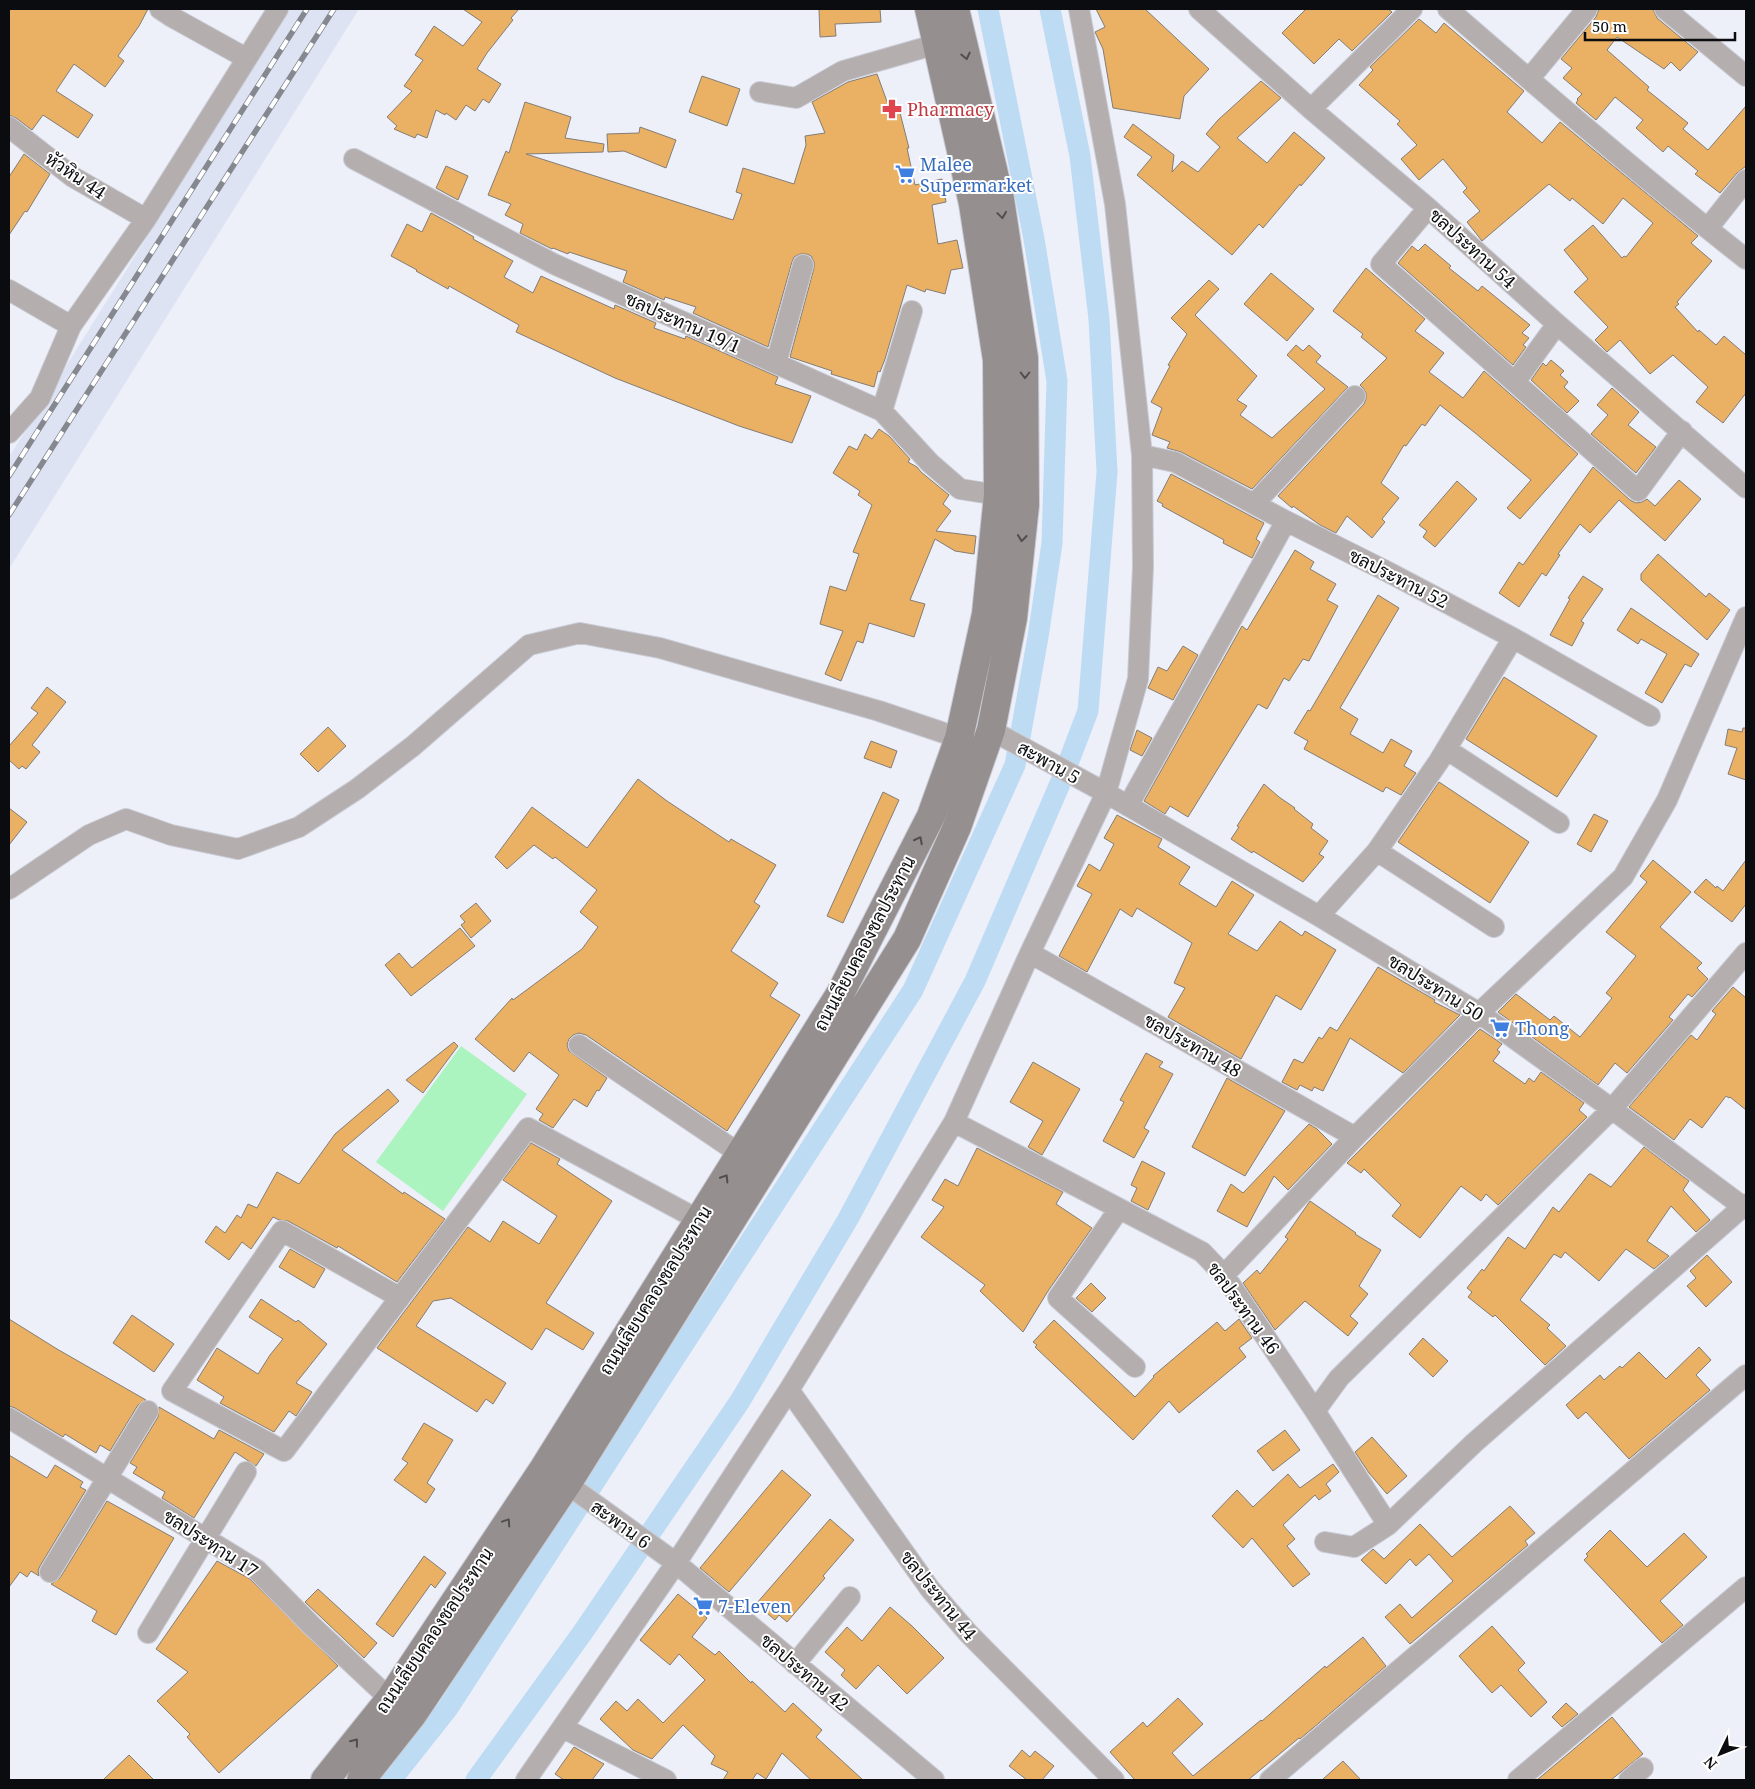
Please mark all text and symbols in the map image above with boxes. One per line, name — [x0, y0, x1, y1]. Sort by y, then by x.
scale bar — [1585, 10, 1735, 42]
text: 50 m — [1592, 16, 1627, 36]
one-way arrow — [960, 52, 971, 61]
place label: Pharmacy — [907, 97, 995, 121]
pharmacy icon: Pharmacy — [881, 98, 903, 120]
street label: หัวหิน 44 — [41, 146, 111, 204]
place label: Malee Supermarket — [920, 152, 1032, 197]
supermarket icon: Malee Supermarket — [894, 163, 916, 185]
street label: ชลประทาน 54 — [1425, 203, 1521, 293]
one-way arrow — [997, 210, 1007, 219]
street label: ชลประทาน 19/1 — [622, 286, 744, 358]
one-way arrow — [1019, 372, 1030, 380]
one-way arrow — [1017, 534, 1028, 542]
street label: ชลประทาน 52 — [1345, 543, 1453, 613]
street label: สะพาน 5 — [1013, 735, 1085, 789]
one-way arrow — [913, 836, 923, 845]
street label: ถนนเลียบคลองชลประทาน — [808, 851, 920, 1035]
street label: ชลประทาน 50 — [1384, 948, 1488, 1026]
street label: ชลประทาน 48 — [1140, 1008, 1246, 1082]
place label: Thong — [1515, 1016, 1569, 1040]
supermarket icon: Thong — [1489, 1017, 1511, 1039]
one-way arrow — [719, 1174, 728, 1183]
street label: ถนนเลียบคลองชลประทาน — [593, 1201, 717, 1379]
street label: ชลประทาน 46 — [1202, 1257, 1286, 1359]
street label: สะพาน 6 — [586, 1494, 656, 1554]
street label: ชลประทาน 17 — [159, 1503, 263, 1583]
one-way arrow — [501, 1519, 511, 1528]
street label: ถนนเลียบคลองชลประทาน — [370, 1543, 498, 1717]
street label: ชลประทาน 44 — [896, 1545, 982, 1645]
place label: 7-Eleven — [718, 1594, 792, 1618]
supermarket icon: 7-Eleven — [692, 1595, 714, 1617]
street label: ชลประทาน 42 — [756, 1628, 854, 1716]
north arrow — [1695, 1729, 1745, 1779]
one-way arrow — [350, 1739, 358, 1748]
text: N — [1699, 1753, 1721, 1774]

